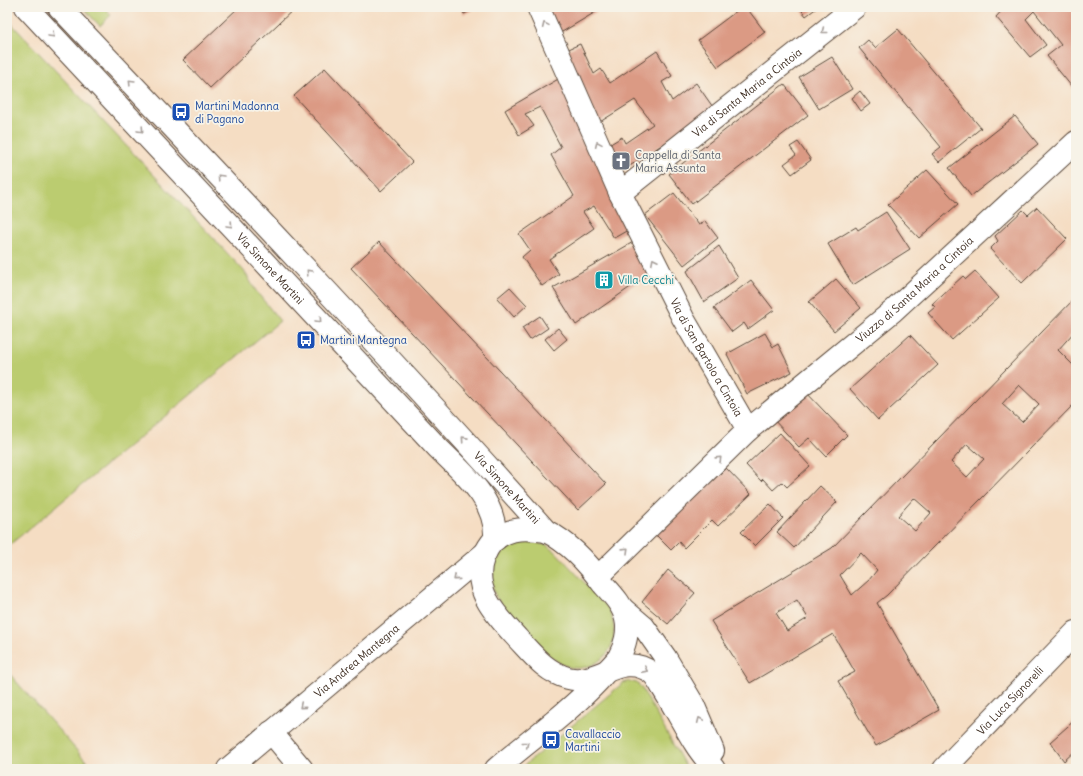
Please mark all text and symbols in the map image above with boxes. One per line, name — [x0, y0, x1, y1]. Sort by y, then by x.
one-way arrow — [542, 22, 550, 29]
one-way arrow — [821, 26, 828, 34]
one-way arrow — [48, 31, 55, 38]
street label: Via di Santa Maria a Cintoia — [689, 45, 805, 140]
one-way arrow — [128, 79, 135, 87]
place label: Martini Madonna di Pagano — [195, 99, 279, 126]
bus stop icon: Martini Madonna di Pagano — [170, 101, 192, 123]
one-way arrow — [137, 125, 144, 133]
one-way arrow — [595, 141, 603, 149]
place label: Cappella di Santa Maria Assunta — [635, 148, 721, 175]
church icon: Cappella di Santa Maria Assunta — [610, 150, 632, 172]
one-way arrow — [218, 174, 225, 181]
one-way arrow — [225, 220, 233, 228]
street label: Via Simone Martini — [234, 230, 307, 307]
street label: Viuzzo di Santa Maria a Cintoia — [853, 234, 976, 345]
one-way arrow — [652, 258, 659, 266]
one-way arrow — [306, 269, 313, 277]
building icon: Villa Cecchi — [593, 269, 615, 291]
place label: Villa Cecchi — [618, 273, 674, 287]
street label: Via di San Bartolo a Cintoia — [667, 296, 746, 419]
one-way arrow — [314, 315, 322, 323]
bus stop icon: Martini Mantegna — [295, 329, 317, 351]
place label: Martini Mantegna — [320, 333, 407, 347]
one-way arrow — [461, 436, 468, 444]
street label: Via Simone Martini — [471, 449, 543, 527]
one-way arrow — [714, 456, 722, 464]
one-way arrow — [621, 547, 629, 554]
one-way arrow — [453, 574, 460, 581]
street label: Via Andrea Mantegna — [311, 621, 402, 701]
street label: Via Luca Signorelli — [974, 663, 1046, 738]
one-way arrow — [641, 665, 649, 673]
one-way arrow — [300, 702, 307, 709]
one-way arrow — [697, 716, 705, 724]
place label: Cavallaccio Martini — [565, 727, 621, 754]
bus stop icon: Cavallaccio Martini — [540, 729, 562, 751]
one-way arrow — [521, 742, 528, 749]

